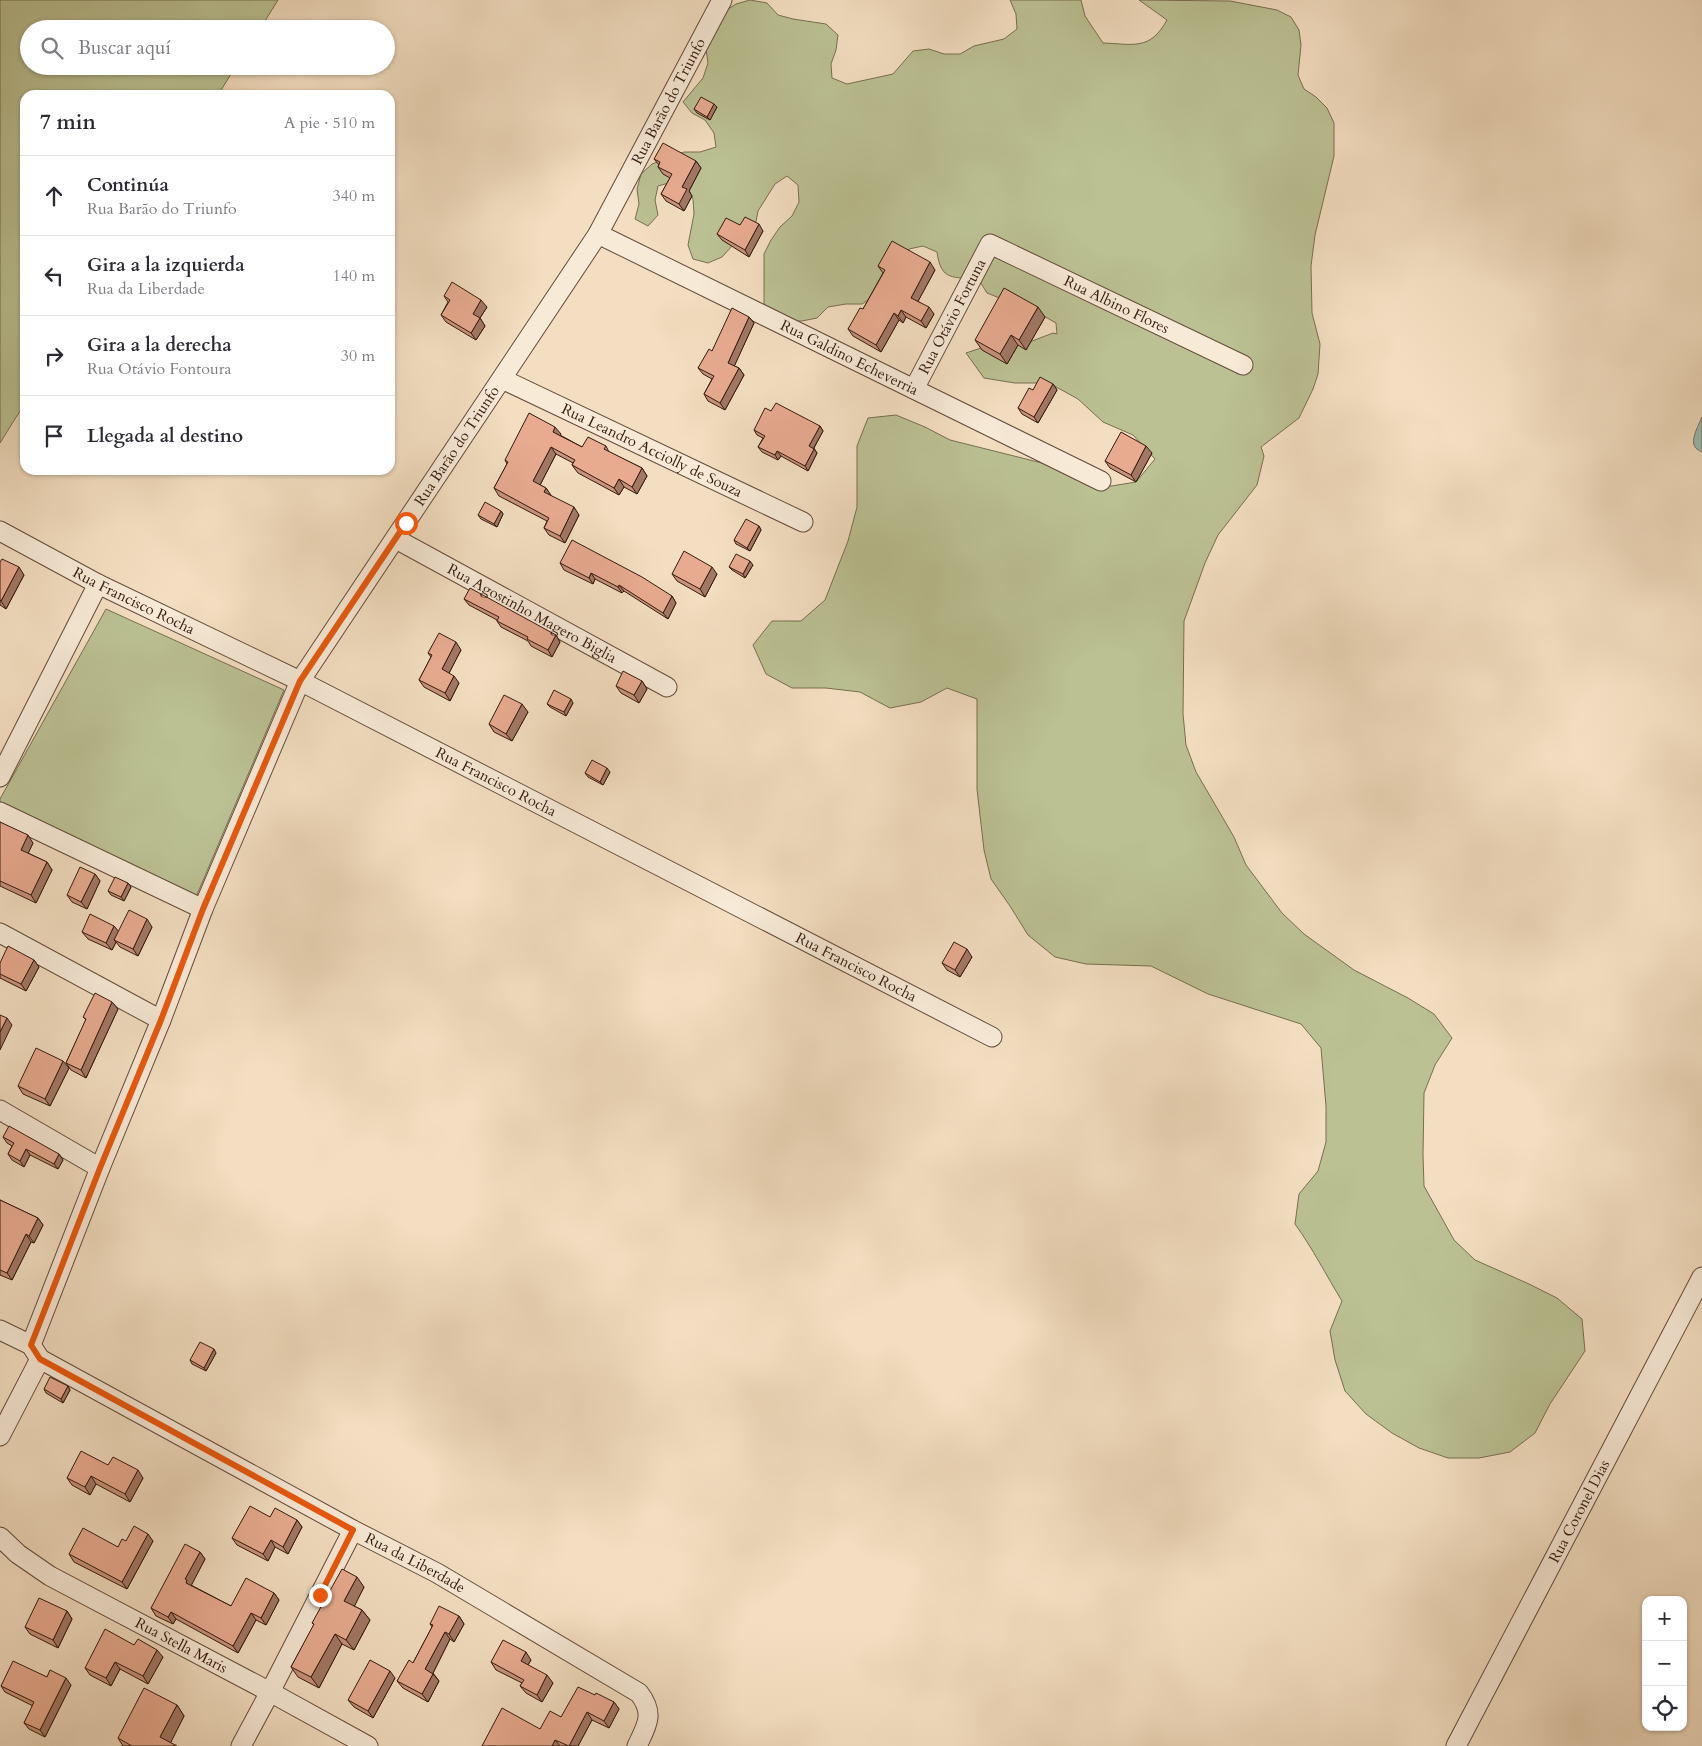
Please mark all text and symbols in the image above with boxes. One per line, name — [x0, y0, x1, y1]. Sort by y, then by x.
search box — [20, 20, 395, 75]
icon: search — [38, 34, 66, 62]
text: Buscar aquí — [78, 35, 171, 61]
street label: Rua Barão do Triunfo — [627, 35, 710, 168]
text: 7 min — [40, 108, 96, 137]
text: A pie · 510 m — [284, 112, 375, 134]
text: Continúa — [87, 172, 169, 198]
icon: ahead — [40, 182, 68, 210]
text: 340 m — [333, 185, 375, 207]
text: Rua Barão do Triunfo — [87, 198, 237, 220]
text: Gira a la izquierda — [87, 252, 245, 278]
street label: Rua Otávio Fortuna — [914, 255, 991, 377]
icon: left — [40, 262, 68, 290]
text: 140 m — [333, 265, 375, 287]
street label: Rua Albino Flores — [1061, 271, 1172, 338]
text: Rua da Liberdade — [87, 278, 205, 300]
street label: Rua Galdino Echeverria — [777, 315, 922, 400]
text: Gira a la derecha — [87, 332, 232, 358]
icon: right — [40, 342, 68, 370]
text: 30 m — [341, 345, 375, 367]
text: Rua Otávio Fontoura — [87, 358, 232, 380]
street label: Rua Barão do Triunfo — [409, 382, 504, 510]
street label: Rua Leandro Acciolly de Souza — [558, 399, 746, 502]
icon: arrive — [40, 422, 68, 450]
text: Llegada al destino — [87, 423, 243, 449]
route start — [395, 512, 418, 535]
street label: Rua Agostinho Magero Biglia — [444, 559, 621, 668]
street label: Rua Francisco Rocha — [69, 562, 199, 639]
street label: Rua Francisco Rocha — [432, 742, 560, 822]
street label: Rua Francisco Rocha — [792, 928, 921, 1007]
street label: Rua Coronel Dias — [1544, 1456, 1614, 1566]
street label: Rua da Liberdade — [362, 1528, 469, 1598]
route end — [309, 1584, 332, 1607]
map controls — [1642, 1596, 1687, 1731]
button: + — [1642, 1596, 1687, 1641]
street label: Rua Stella Maris — [132, 1613, 231, 1678]
button: − — [1642, 1641, 1687, 1686]
button: locate — [1642, 1686, 1687, 1731]

